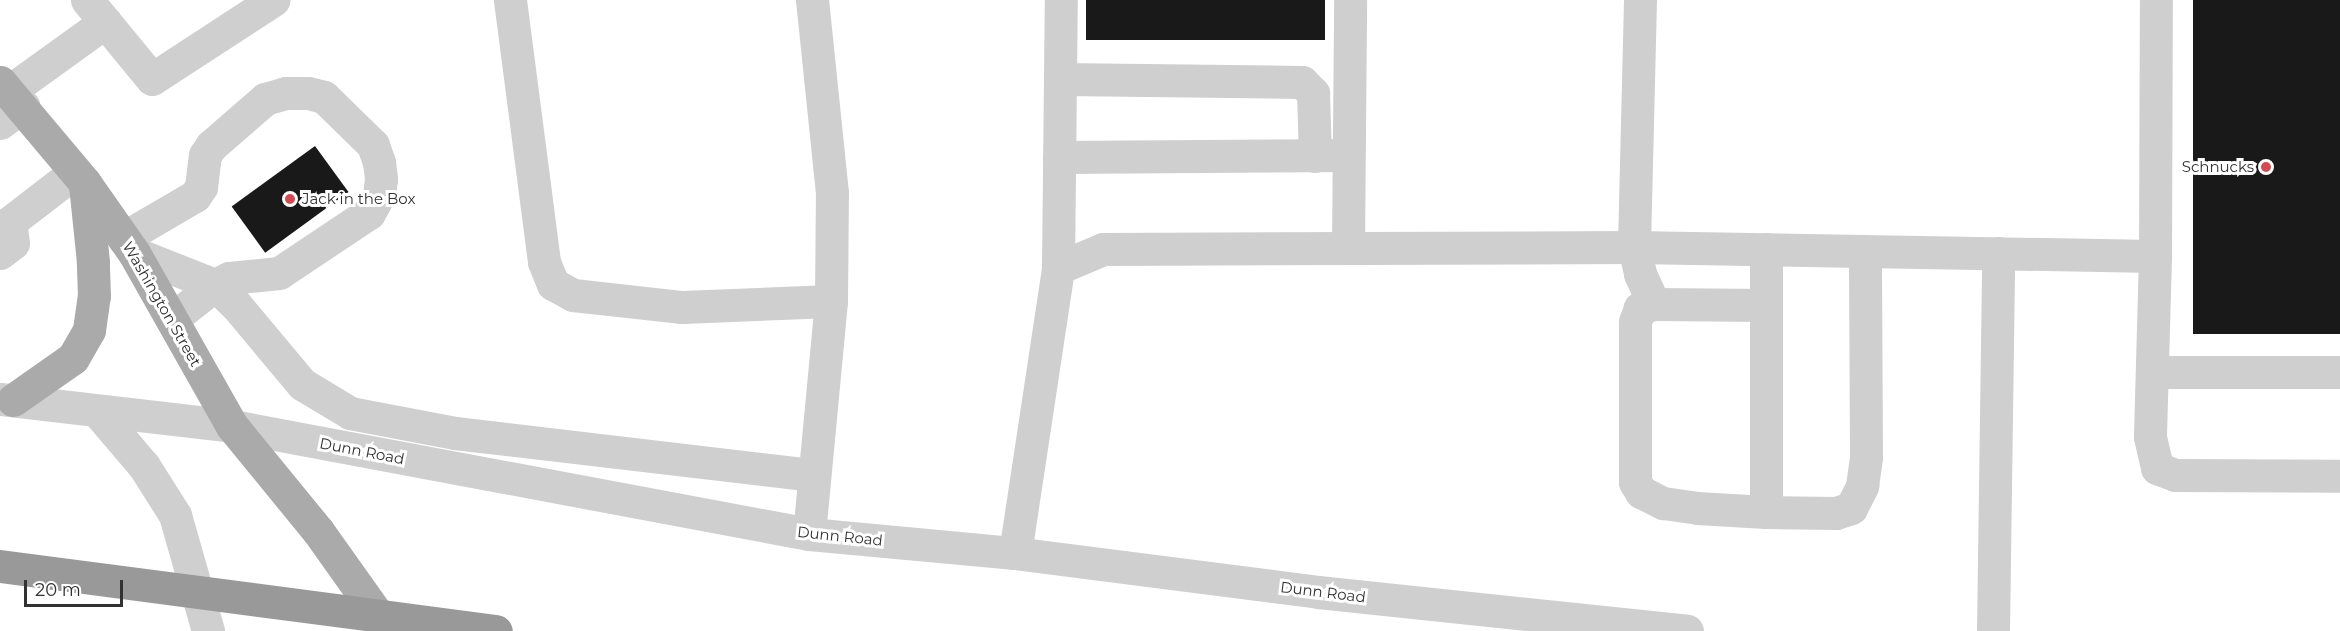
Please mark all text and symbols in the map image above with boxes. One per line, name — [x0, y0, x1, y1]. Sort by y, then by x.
place label: Schnucks — [2182, 158, 2254, 176]
marker: Schnucks — [2259, 160, 2273, 174]
place label: Jack in the Box — [302, 190, 415, 208]
marker: Jack in the Box — [283, 192, 297, 206]
street label: Washington Street — [119, 238, 205, 370]
street label: Dunn Road — [318, 434, 406, 468]
street label: Dunn Road — [796, 523, 884, 549]
scale bar — [27, 568, 126, 606]
street label: Dunn Road — [1279, 578, 1367, 606]
text: 20 m — [35, 579, 81, 601]

